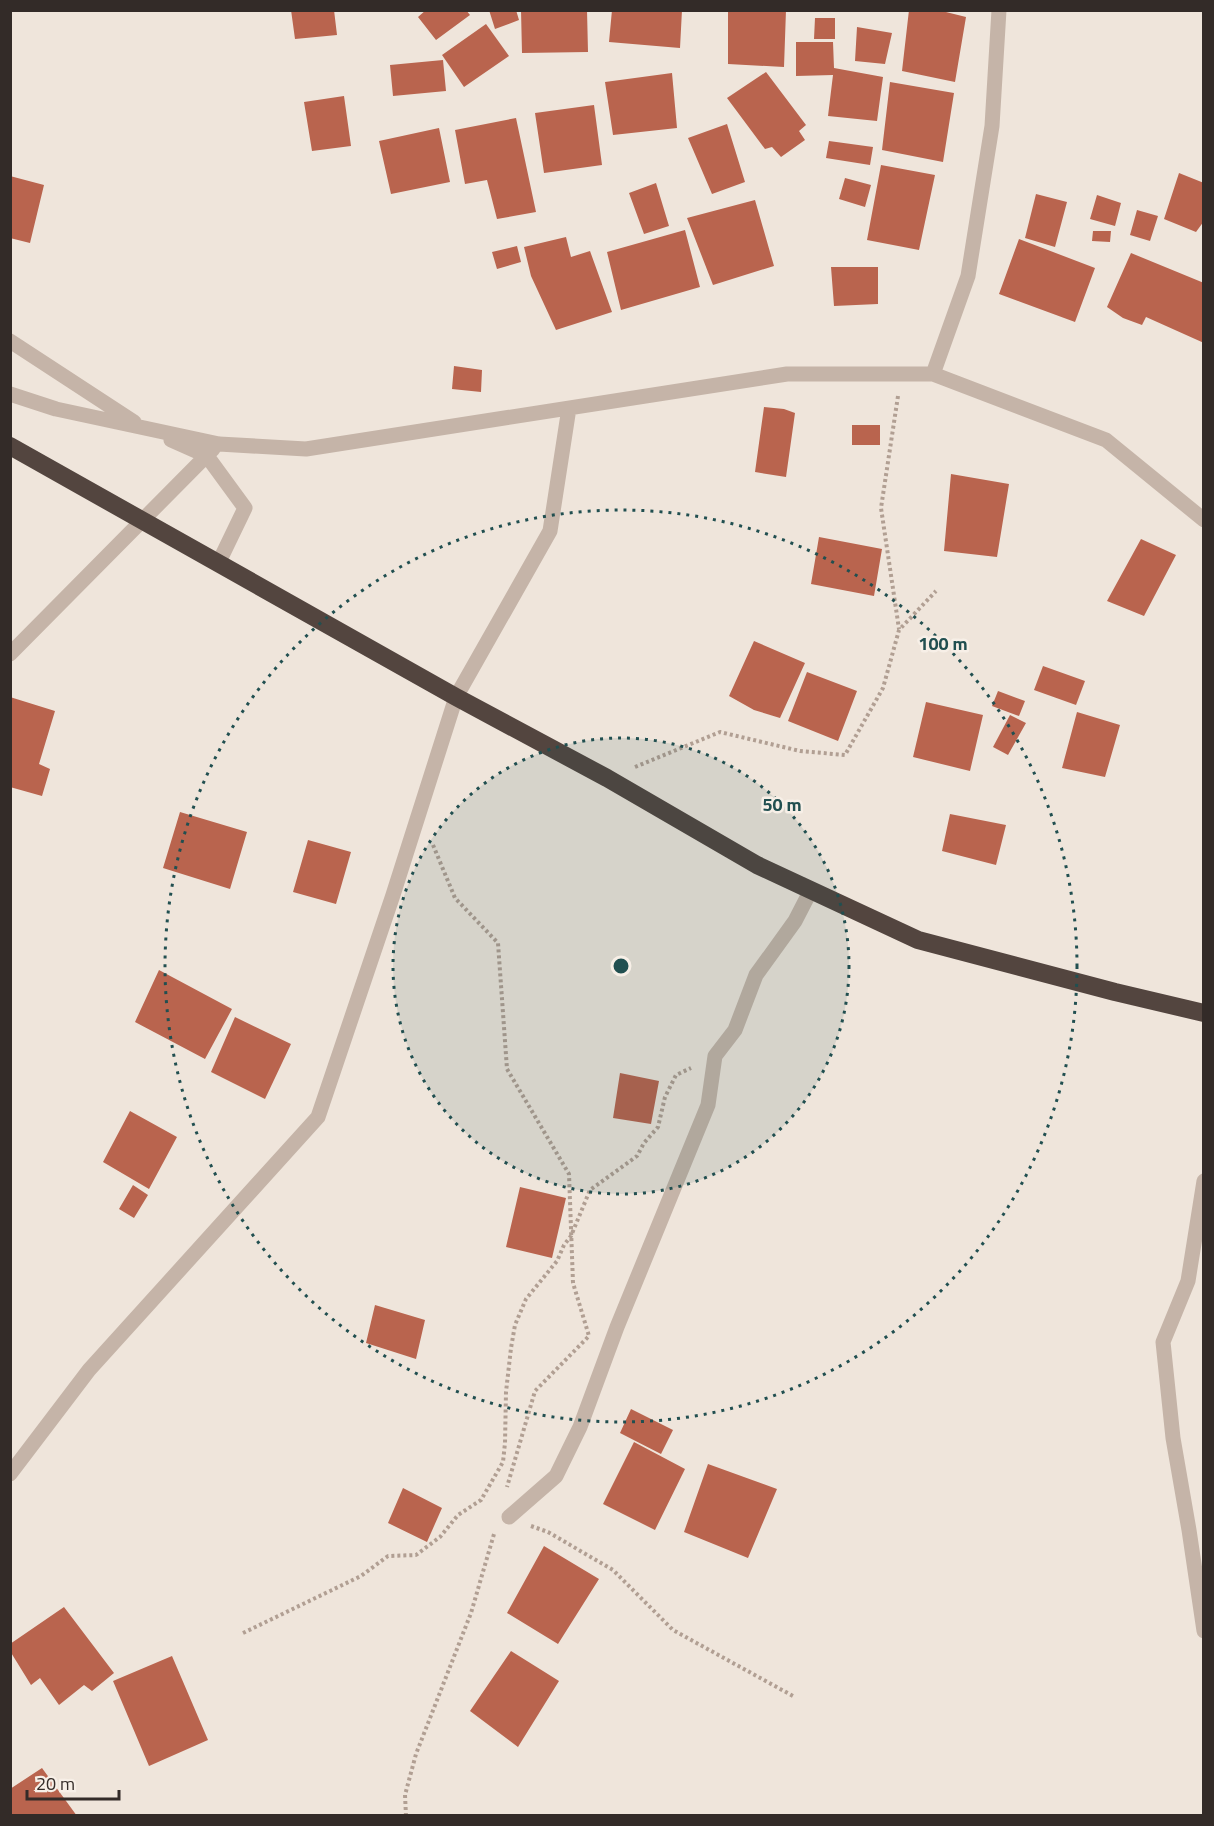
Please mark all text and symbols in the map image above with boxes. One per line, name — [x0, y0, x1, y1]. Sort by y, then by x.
text: 100 m — [918, 630, 968, 657]
text: 50 m — [762, 791, 802, 818]
centre of rings — [611, 956, 631, 976]
scale bar — [27, 1763, 118, 1801]
text: 20 m — [36, 1770, 75, 1797]

